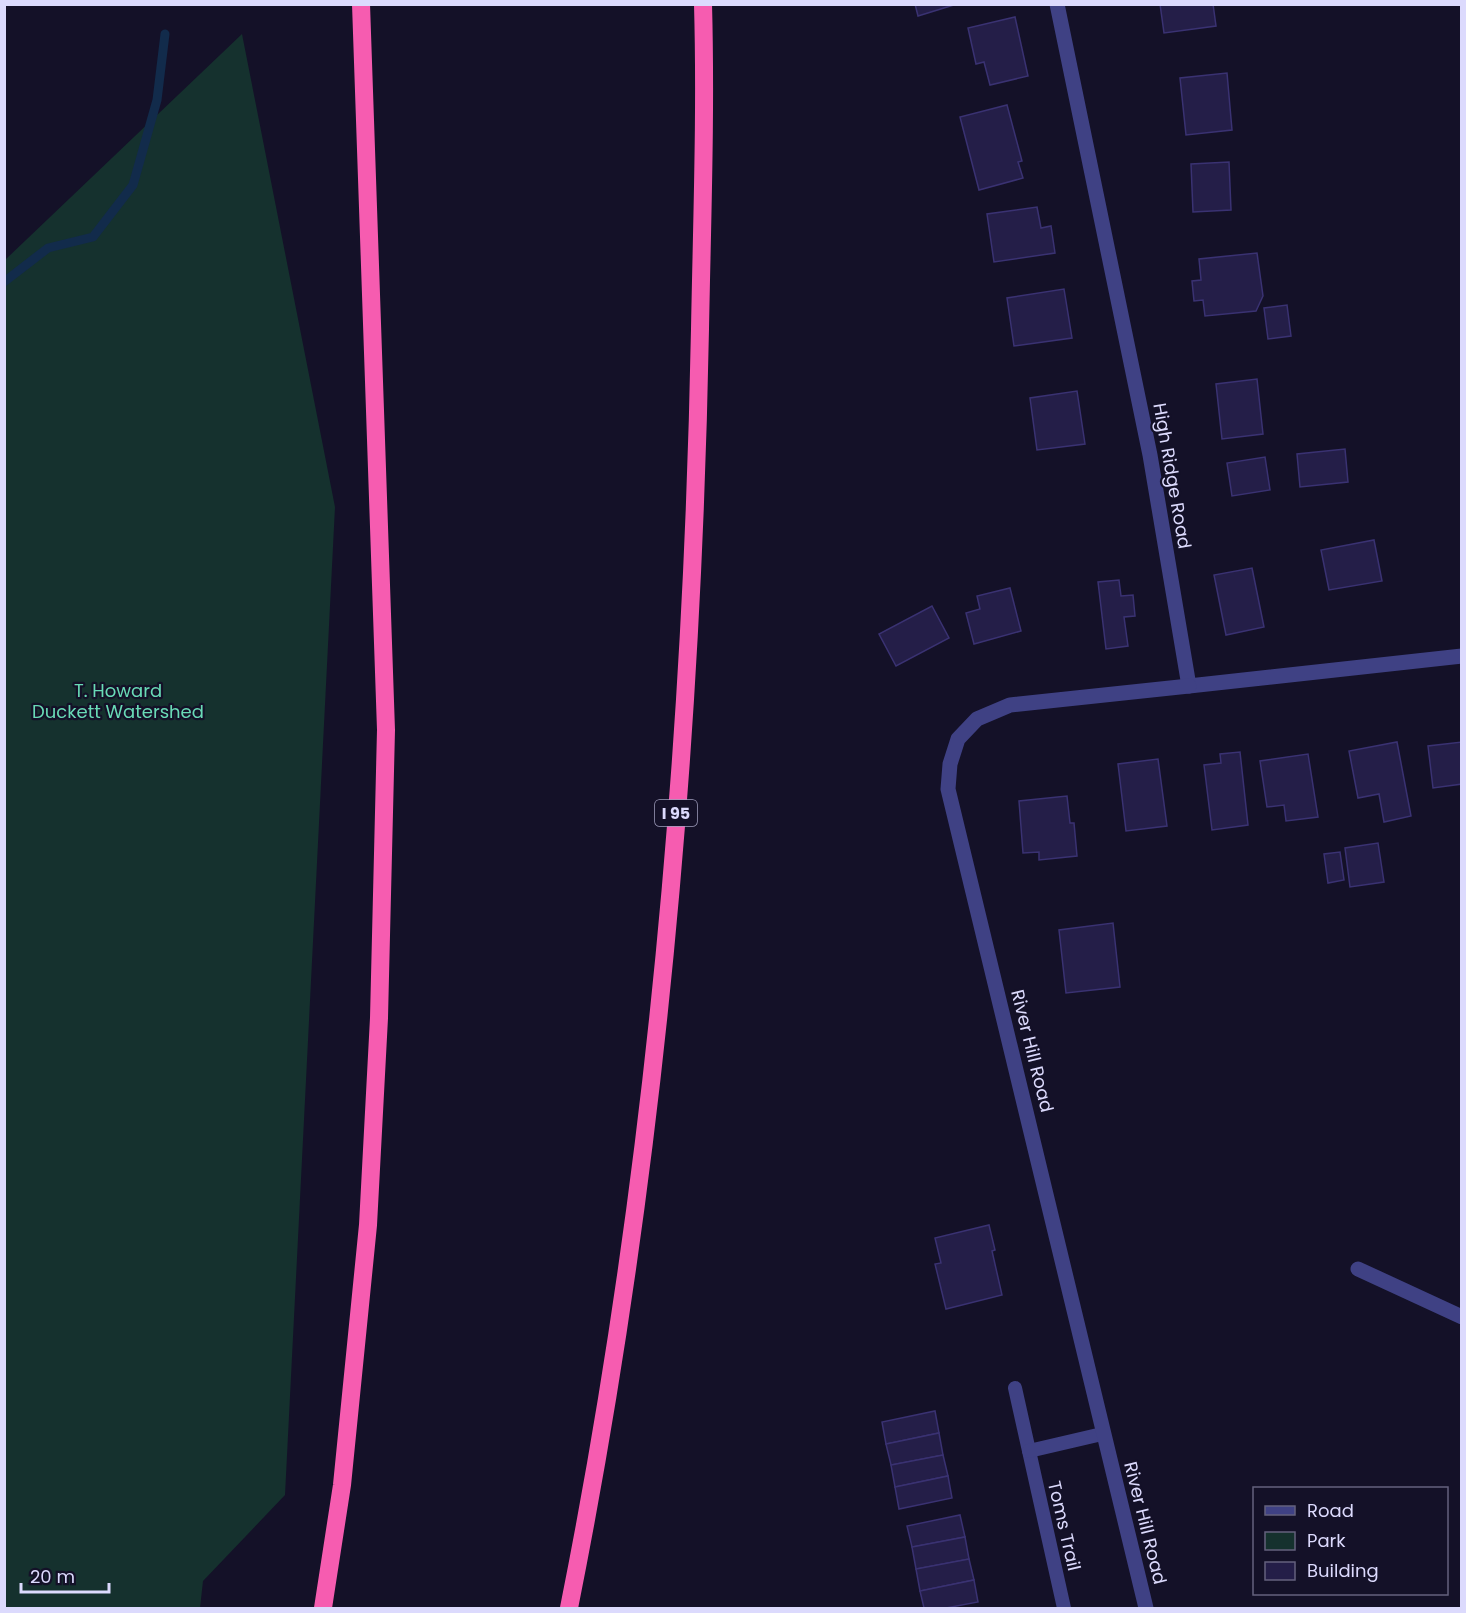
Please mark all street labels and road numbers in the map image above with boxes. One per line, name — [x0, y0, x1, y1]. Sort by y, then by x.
street label: High Ridge Road — [1147, 401, 1198, 551]
road number: I 95 — [655, 800, 697, 826]
street label: River Hill Road — [1005, 987, 1060, 1115]
street label: River Hill Road — [1118, 1459, 1173, 1587]
street label: Toms Trail — [1042, 1479, 1087, 1573]

